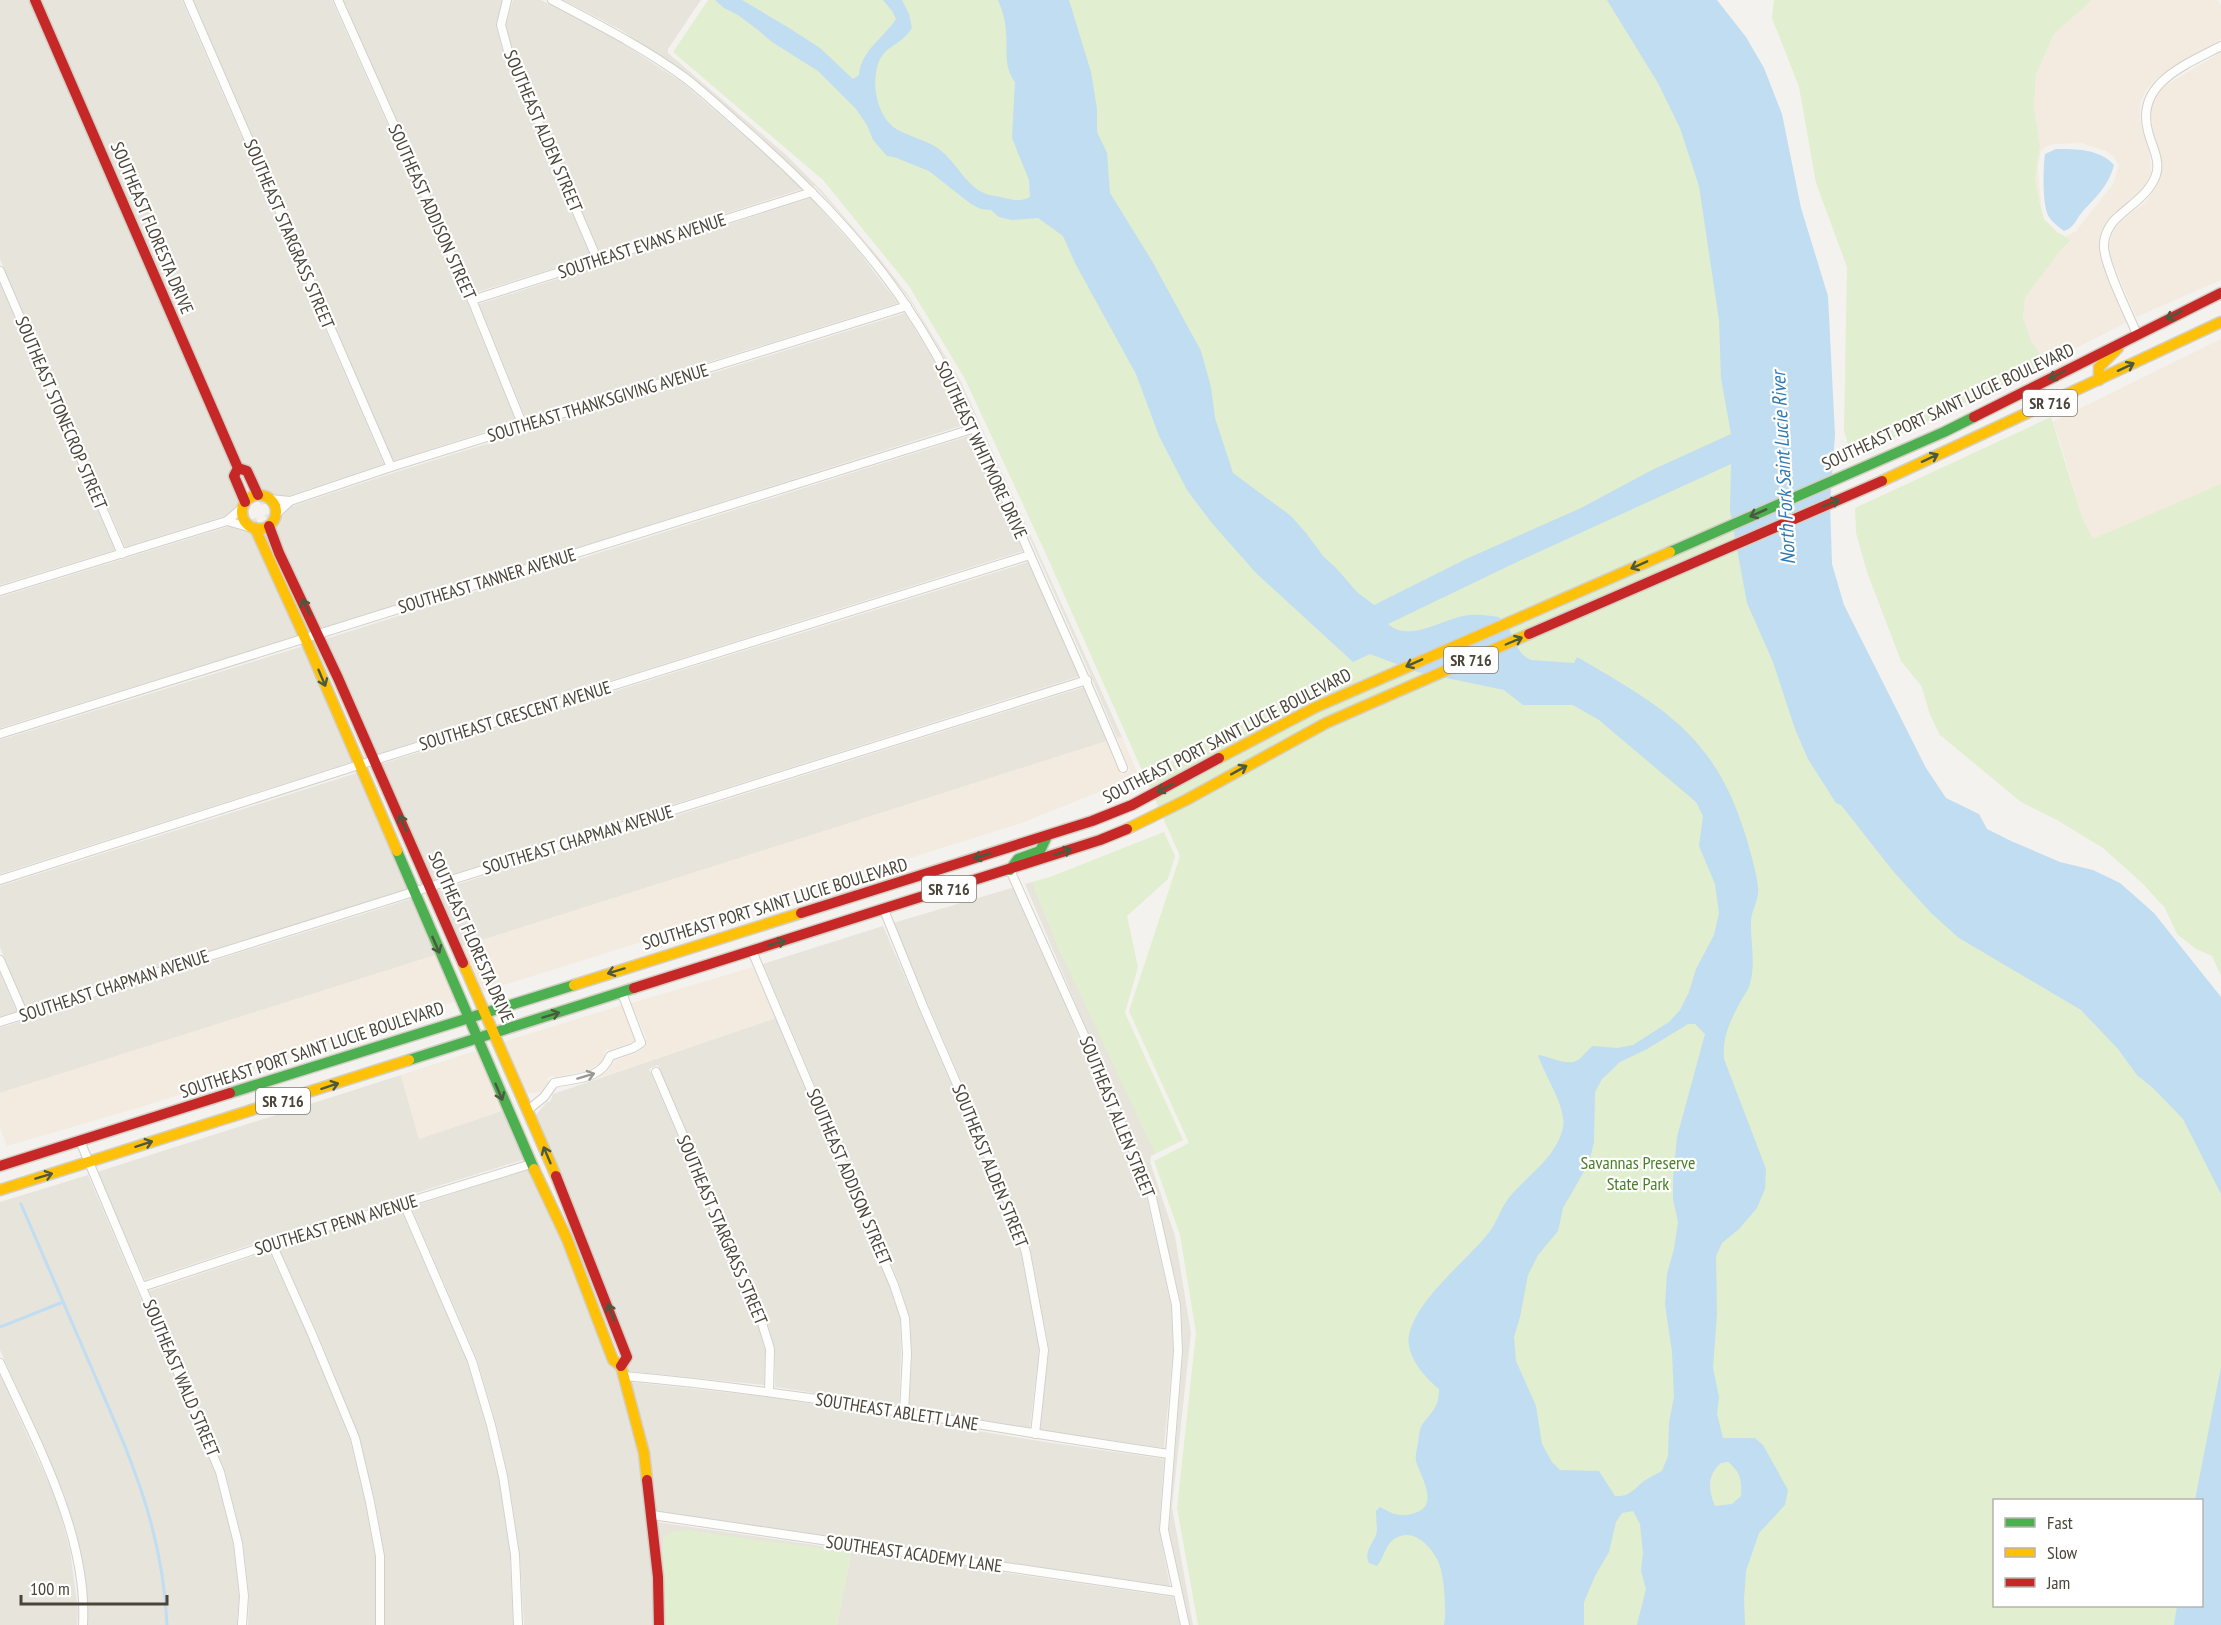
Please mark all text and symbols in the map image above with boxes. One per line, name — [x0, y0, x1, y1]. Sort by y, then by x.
street label: SOUTHEAST ALDEN STREET — [499, 46, 588, 215]
street label: SOUTHEAST ADDISON STREET — [383, 120, 482, 303]
street label: SOUTHEAST STARGRASS STREET — [239, 135, 340, 332]
street label: SOUTHEAST FLORESTA DRIVE — [106, 138, 199, 317]
street label: SOUTHEAST EVANS AVENUE — [555, 208, 729, 284]
one-way arrow — [2166, 309, 2183, 321]
street label: SOUTHEAST STONECROP STREET — [10, 313, 113, 513]
street label: SOUTHEAST PORT SAINT LUCIE BOULEVARD — [1818, 338, 2078, 475]
street label: SOUTHEAST WHITMORE DRIVE — [930, 357, 1033, 542]
street label: SOUTHEAST THANKSGIVING AVENUE — [485, 358, 711, 447]
one-way arrow — [2117, 361, 2135, 373]
water label: North Fork Saint Lucie River — [1765, 368, 1801, 565]
one-way arrow — [2048, 370, 2066, 382]
road number: SR 716 — [2023, 390, 2077, 416]
one-way arrow — [1921, 452, 1939, 464]
one-way arrow — [1821, 497, 1840, 508]
one-way arrow — [1750, 508, 1768, 519]
street label: SOUTHEAST TANNER AVENUE — [395, 543, 579, 619]
one-way arrow — [1630, 560, 1649, 571]
one-way arrow — [299, 599, 311, 617]
one-way arrow — [1505, 635, 1523, 646]
road number: SR 716 — [1444, 647, 1498, 673]
one-way arrow — [1405, 658, 1423, 670]
street label: SOUTHEAST PORT SAINT LUCIE BOULEVARD — [1099, 663, 1355, 808]
one-way arrow — [317, 668, 328, 686]
street label: SOUTHEAST CRESCENT AVENUE — [416, 675, 614, 756]
one-way arrow — [1230, 764, 1248, 775]
one-way arrow — [1156, 783, 1174, 794]
street label: SOUTHEAST CHAPMAN AVENUE — [480, 800, 676, 879]
one-way arrow — [397, 815, 408, 833]
one-way arrow — [1053, 846, 1072, 857]
street label: SOUTHEAST FLORESTA DRIVE — [423, 848, 520, 1026]
one-way arrow — [973, 851, 992, 862]
street label: SOUTHEAST PORT SAINT LUCIE BOULEVARD — [639, 852, 910, 955]
road number: SR 716 — [922, 876, 976, 902]
one-way arrow — [431, 935, 443, 953]
one-way arrow — [767, 937, 786, 948]
street label: SOUTHEAST CHAPMAN AVENUE — [16, 944, 212, 1027]
one-way arrow — [607, 966, 626, 977]
street label: SOUTHEAST PORT SAINT LUCIE BOULEVARD — [177, 996, 447, 1103]
one-way arrow — [541, 1009, 560, 1020]
street label: SOUTHEAST ALLEN STREET — [1075, 1033, 1160, 1201]
one-way arrow — [576, 1070, 595, 1081]
one-way arrow — [320, 1080, 339, 1091]
street label: SOUTHEAST ALDEN STREET — [947, 1081, 1034, 1251]
one-way arrow — [495, 1083, 506, 1101]
street label: SOUTHEAST ADDISON STREET — [802, 1085, 897, 1269]
road number: SR 716 — [256, 1088, 310, 1114]
street label: SOUTHEAST STARGRASS STREET — [672, 1131, 773, 1328]
one-way arrow — [134, 1138, 153, 1149]
one-way arrow — [541, 1147, 552, 1165]
park label: Savannas Preserve State Park — [1581, 1151, 1695, 1195]
one-way arrow — [34, 1170, 53, 1181]
street label: SOUTHEAST PENN AVENUE — [252, 1189, 420, 1260]
street label: SOUTHEAST WALD STREET — [138, 1296, 225, 1460]
one-way arrow — [604, 1303, 615, 1322]
street label: SOUTHEAST ABLETT LANE — [814, 1387, 980, 1436]
legend — [1993, 1499, 2203, 1607]
text: Fast — [2047, 1511, 2073, 1534]
street label: SOUTHEAST ACADEMY LANE — [825, 1530, 1004, 1577]
text: Slow — [2047, 1541, 2078, 1564]
scale bar — [21, 1568, 166, 1606]
text: Jam — [2046, 1571, 2070, 1594]
text: 100 m — [30, 1577, 70, 1600]

